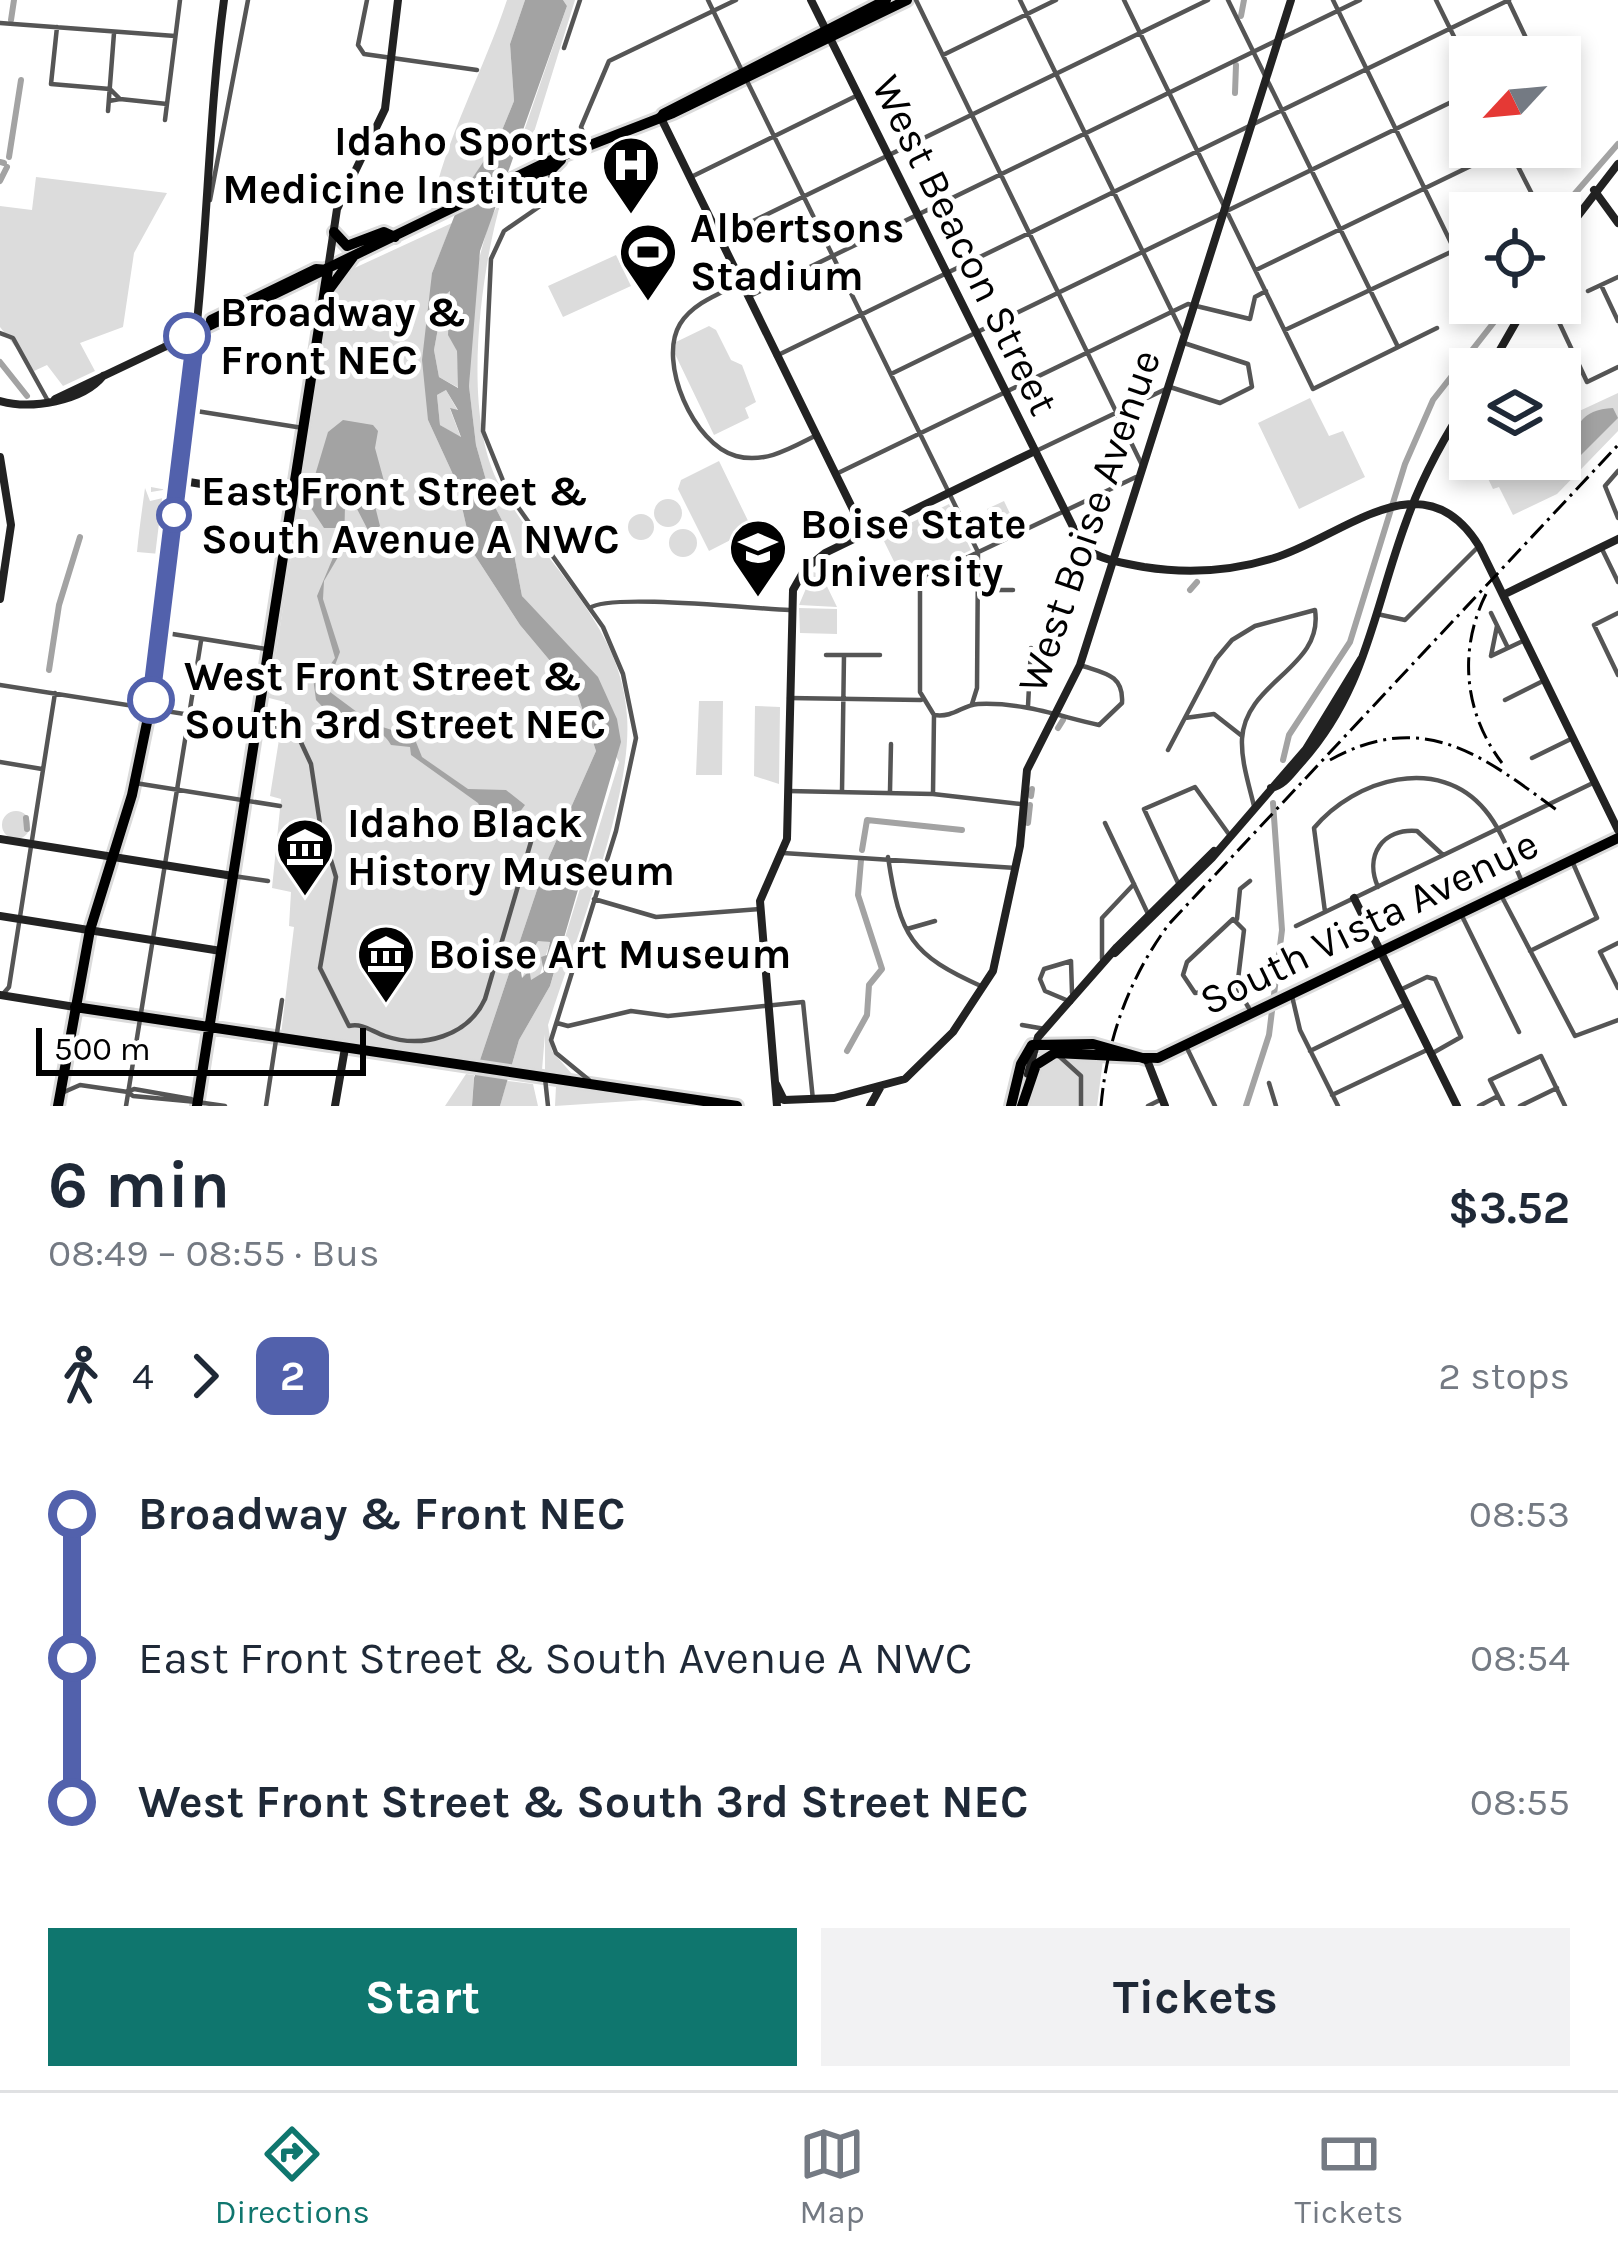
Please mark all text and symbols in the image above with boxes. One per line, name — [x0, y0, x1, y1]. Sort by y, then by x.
north arrow — [1449, 36, 1581, 168]
map controls — [1449, 36, 1581, 480]
street label: West Beacon Street — [861, 67, 1069, 423]
place label: Idaho Sports Medicine Institute — [222, 116, 589, 214]
hospital icon: Idaho Sports Medicine Institute — [600, 134, 662, 216]
button: locate — [1449, 192, 1581, 324]
place label: Albertsons Stadium — [690, 203, 904, 301]
sports icon: Albertsons Stadium — [617, 221, 679, 303]
place label: Broadway & Front NEC — [220, 287, 467, 385]
marker: Broadway & Front NEC — [165, 314, 209, 358]
street label: West Boise Avenue — [1007, 343, 1171, 699]
button: layers — [1449, 348, 1581, 480]
place label: East Front Street & South Avenue A NWC — [201, 466, 619, 564]
marker: East Front Street & South Avenue A NWC — [158, 499, 190, 531]
place label: Boise State University — [800, 499, 1027, 597]
school or university icon: Boise State University — [727, 517, 789, 599]
place label: West Front Street & South 3rd Street NEC — [184, 651, 606, 749]
marker: West Front Street & South 3rd Street NEC — [129, 678, 173, 722]
place label: Idaho Black History Museum — [347, 798, 675, 896]
museum icon: Idaho Black History Museum — [274, 816, 336, 898]
street label: South Vista Avenue — [1192, 818, 1546, 1026]
museum icon: Boise Art Museum — [355, 923, 417, 1005]
place label: Boise Art Museum — [428, 929, 791, 979]
scale bar — [36, 1022, 366, 1075]
text: 500 m — [54, 1030, 151, 1068]
text: 6 min — [48, 1146, 230, 1224]
text: $3.52 — [1448, 1182, 1570, 1234]
text: 08:49 – 08:55 · Bus — [48, 1230, 379, 1276]
icon: walk — [48, 1343, 114, 1409]
icon: forward — [172, 1343, 238, 1409]
text: 2 — [280, 1351, 305, 1401]
text: 4 — [132, 1353, 154, 1399]
text: 2 stops — [1438, 1353, 1570, 1399]
text: Broadway & Front NEC — [138, 1488, 626, 1540]
text: 08:53 — [1469, 1491, 1570, 1537]
text: East Front Street & South Avenue A NWC — [138, 1632, 972, 1684]
text: 08:54 — [1470, 1635, 1570, 1681]
text: West Front Street & South 3rd Street NEC — [138, 1776, 1028, 1828]
text: 08:55 — [1470, 1779, 1570, 1825]
button: Start — [48, 1928, 797, 2066]
button: Tickets — [821, 1928, 1570, 2066]
tab: Directions — [215, 2121, 370, 2231]
tab: Map — [799, 2121, 865, 2231]
tab: Tickets — [1295, 2121, 1403, 2231]

